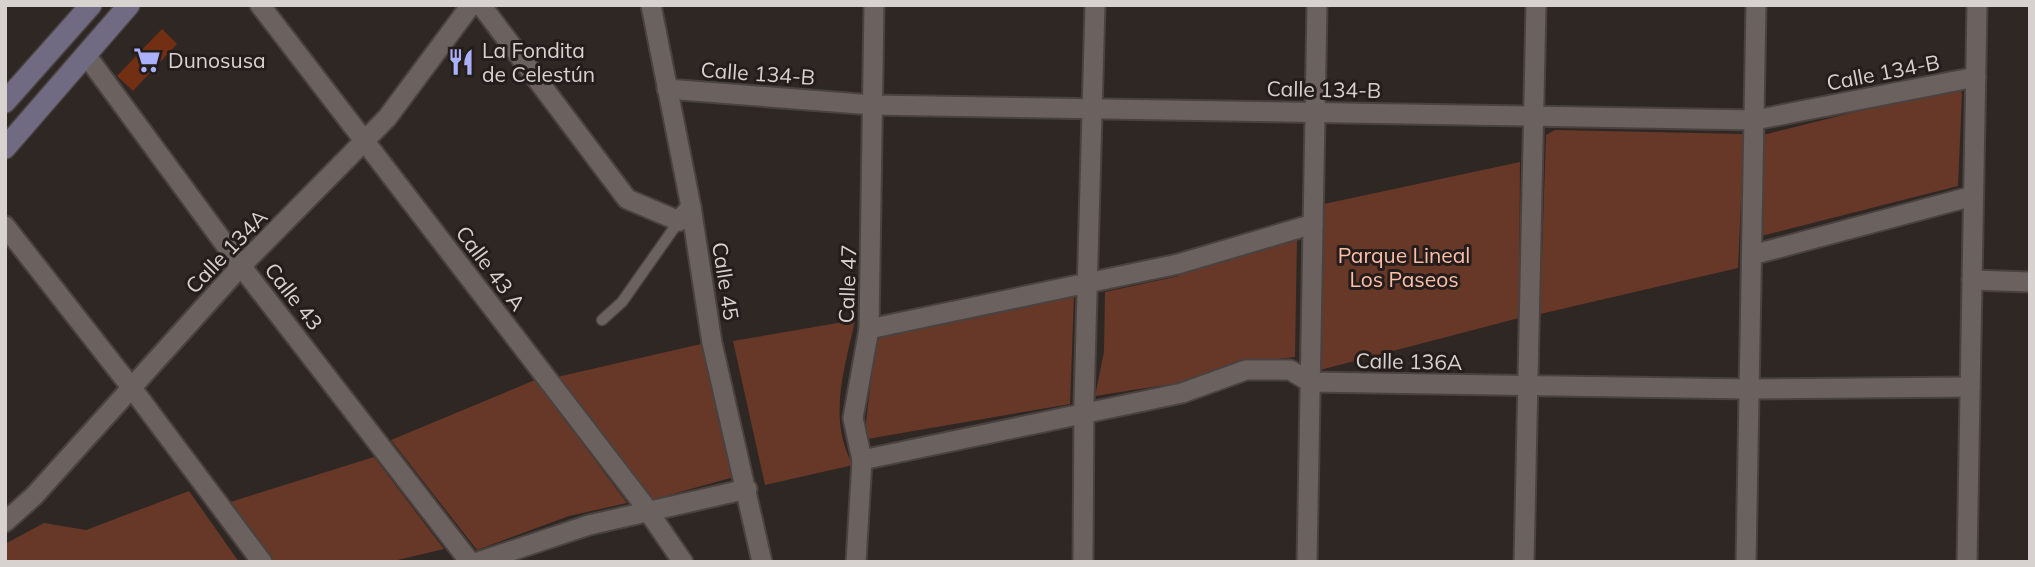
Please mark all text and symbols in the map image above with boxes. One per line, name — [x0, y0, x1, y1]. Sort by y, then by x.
place label: La Fondita de Celestún — [482, 37, 595, 87]
supermarket icon: Dunosusa — [132, 45, 162, 75]
place label: Dunosusa — [168, 47, 266, 73]
restaurant icon: La Fondita de Celestún — [446, 47, 476, 77]
street label: Calle 134-B — [1824, 48, 1942, 96]
street label: Calle 134-B — [700, 56, 816, 90]
street label: Calle 134-B — [1266, 75, 1382, 103]
street label: Calle 134A — [180, 203, 273, 298]
street label: Calle 43 A — [451, 220, 532, 316]
street label: Calle 45 — [707, 240, 745, 322]
park label: Parque Lineal Los Paseos — [1338, 242, 1470, 292]
street label: Calle 47 — [833, 244, 861, 324]
street label: Calle 43 — [260, 257, 328, 335]
street label: Calle 136A — [1355, 347, 1463, 375]

